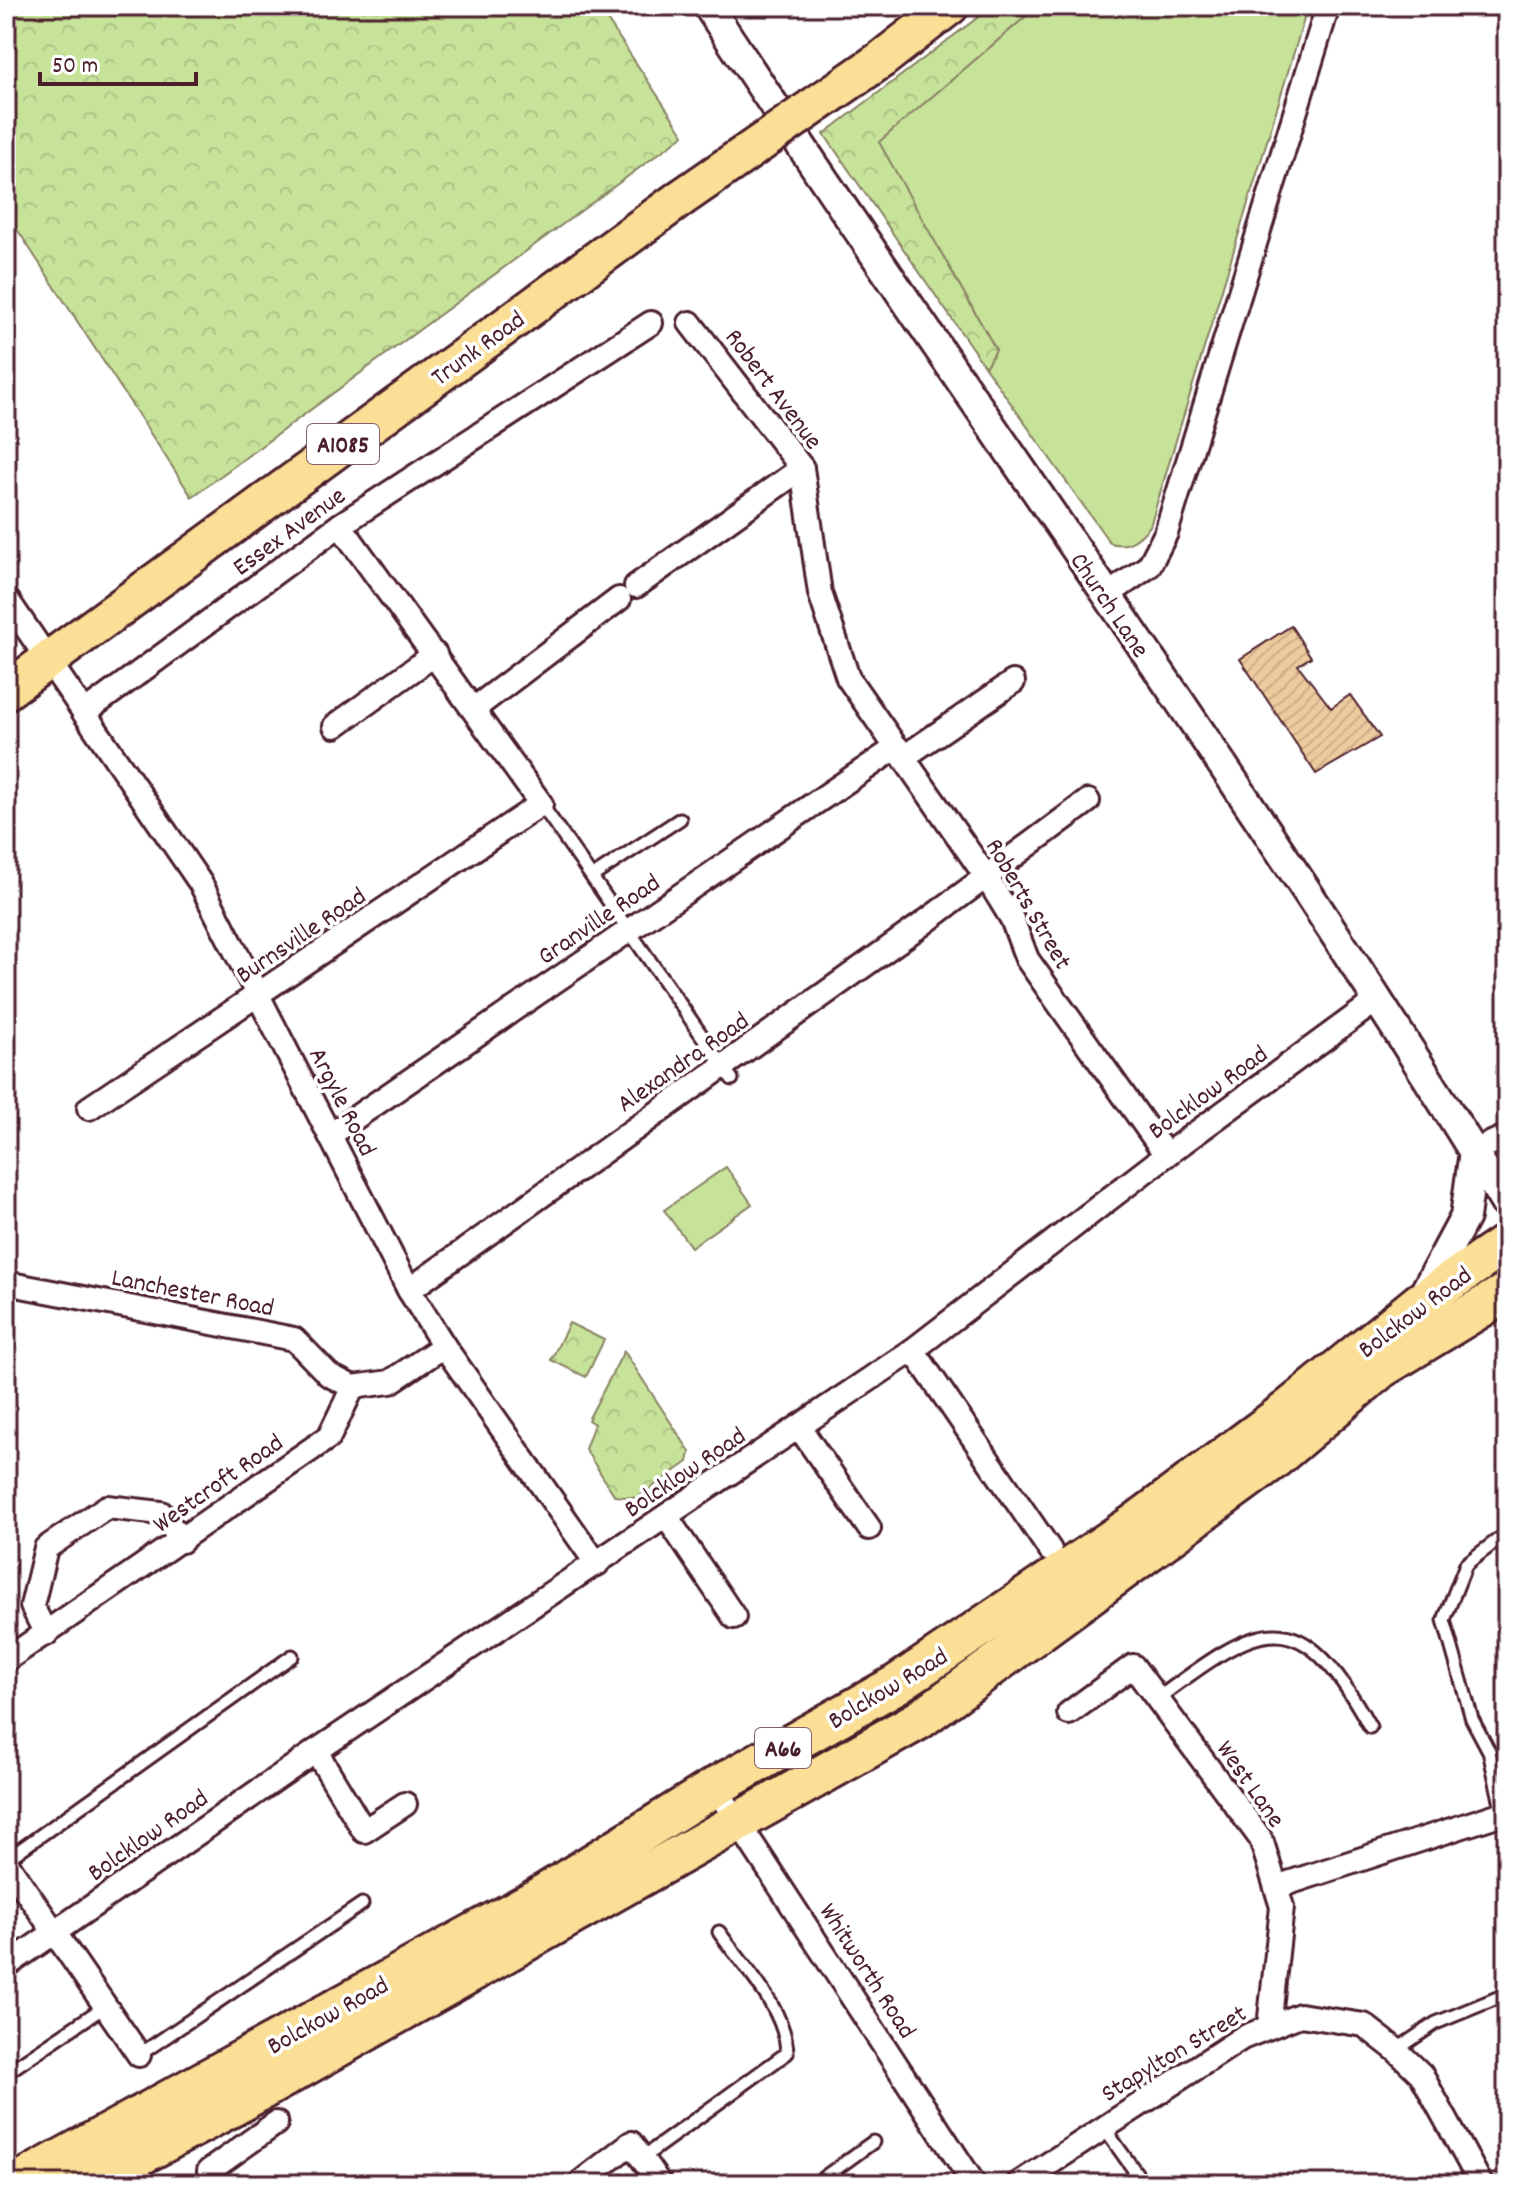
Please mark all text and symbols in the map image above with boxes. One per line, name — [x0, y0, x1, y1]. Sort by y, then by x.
scale bar — [40, 36, 196, 86]
text: 50 m — [52, 50, 98, 84]
street label: Trunk Road — [424, 303, 534, 397]
street label: Robert Avenue — [714, 322, 830, 458]
road number: A1085 — [307, 424, 379, 464]
street label: Essex Avenue — [226, 479, 354, 587]
street label: Church Lane — [1059, 546, 1157, 666]
street label: Roberts Street — [974, 832, 1080, 978]
street label: Granville Road — [531, 866, 669, 976]
street label: Burnsville Road — [229, 880, 375, 994]
street label: Alexandra Road — [610, 1004, 758, 1123]
street label: Bolcklow Road — [1141, 1038, 1277, 1150]
street label: Argyle Road — [298, 1042, 384, 1164]
street label: Bolckow Road — [1351, 1259, 1481, 1369]
street label: Lanchester Road — [108, 1261, 277, 1328]
street label: Bolcklow Road — [617, 1419, 754, 1528]
street label: Westcroft Road — [146, 1426, 292, 1544]
street label: Bolckow Road — [822, 1640, 956, 1740]
road number: A66 — [755, 1728, 811, 1768]
street label: West Lane — [1206, 1734, 1293, 1836]
street label: Bolcklow Road — [81, 1781, 217, 1892]
street label: Whitworth Road — [808, 1897, 924, 2047]
street label: Bolckow Road — [261, 1968, 396, 2066]
street label: Stapylton Street — [1095, 1997, 1255, 2113]

